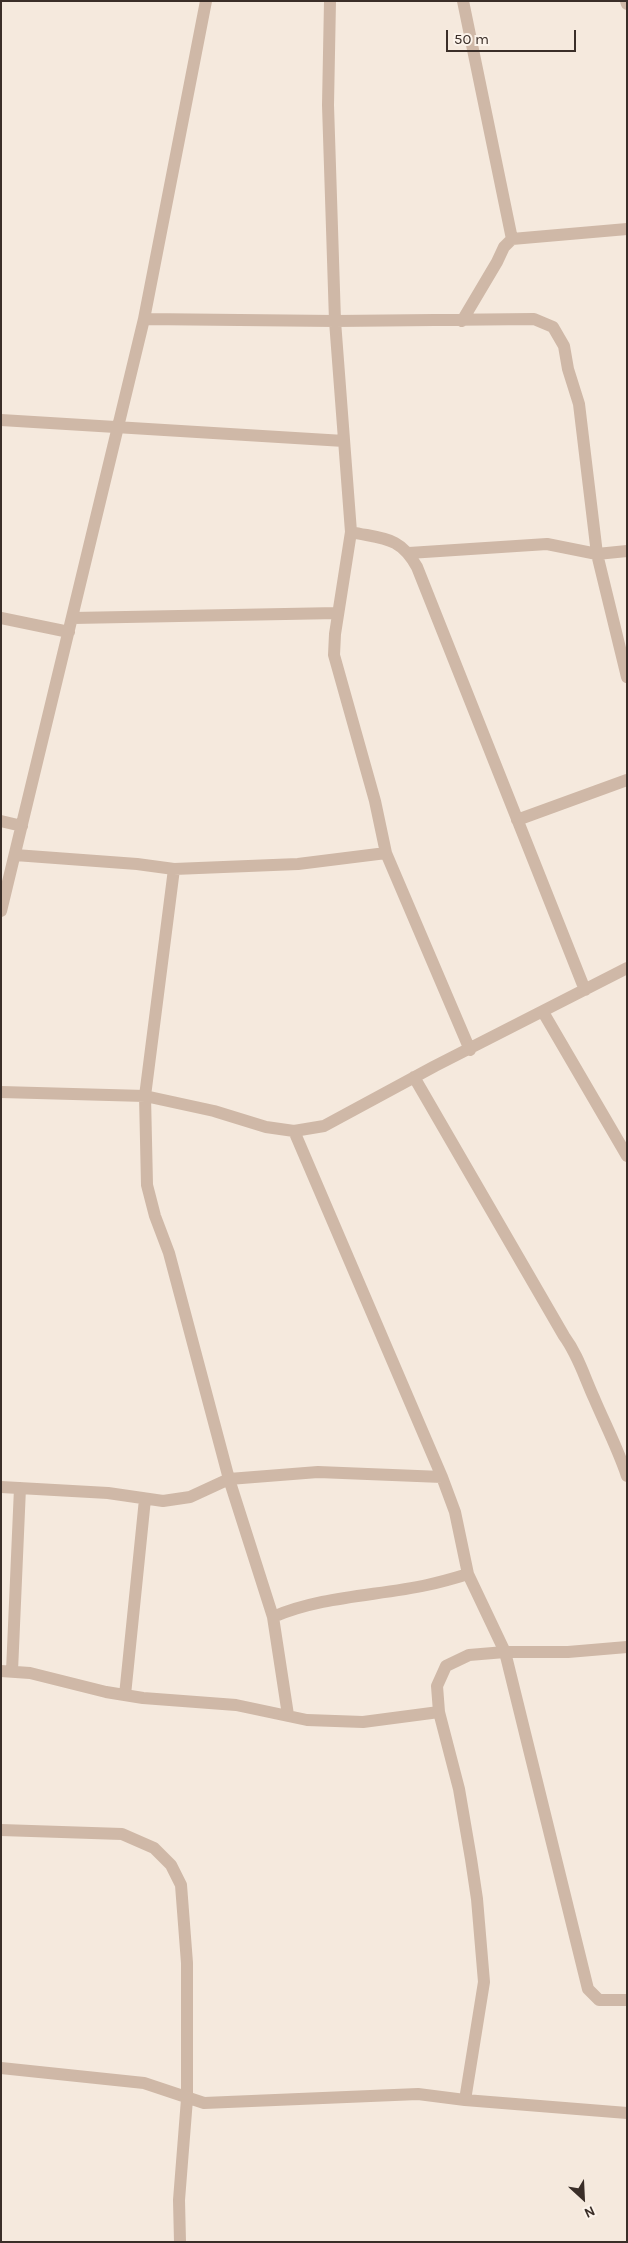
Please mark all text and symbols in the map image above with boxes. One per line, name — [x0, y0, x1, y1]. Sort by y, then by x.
scale bar — [448, 20, 578, 52]
text: 50 m — [454, 30, 489, 48]
north arrow — [558, 2173, 608, 2223]
text: N — [581, 2202, 598, 2222]

